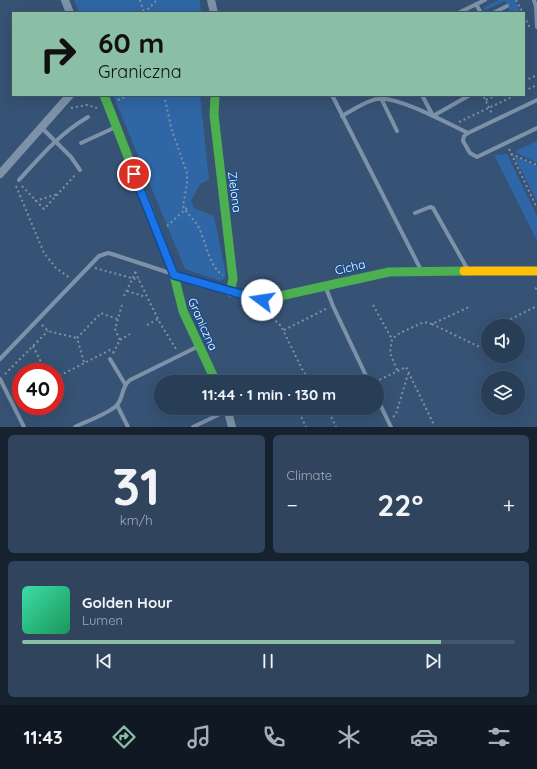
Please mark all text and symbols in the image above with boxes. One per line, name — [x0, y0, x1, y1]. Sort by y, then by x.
text: 60 m — [98, 25, 164, 60]
icon: right — [32, 28, 84, 80]
text: Graniczna — [98, 60, 182, 83]
pin — [117, 157, 151, 191]
icon: arrive — [123, 163, 145, 185]
street label: Zielona — [225, 171, 245, 213]
street label: Cicha — [333, 256, 367, 278]
position arrow — [241, 279, 283, 321]
street label: Graniczna — [185, 295, 221, 353]
map controls — [481, 319, 525, 415]
button: sound — [481, 319, 525, 363]
speed limit sign: 40 — [12, 363, 64, 415]
button: layers — [481, 371, 525, 415]
text: 11:44 · 1 min · 130 m — [202, 385, 336, 404]
text: 31 — [112, 453, 160, 518]
text: Climate — [287, 467, 332, 483]
text: 22° — [377, 486, 423, 524]
text: − — [287, 491, 298, 519]
text: + — [503, 491, 515, 519]
text: km/h — [120, 512, 153, 528]
text: Golden Hour — [82, 593, 173, 612]
text: Lumen — [82, 612, 123, 628]
icon: previous — [93, 650, 115, 672]
icon: pause — [257, 650, 279, 672]
icon: next — [422, 650, 444, 672]
icon: directions — [110, 723, 138, 751]
icon: music — [185, 723, 213, 751]
icon: phone — [260, 723, 288, 751]
icon: climate — [335, 723, 363, 751]
icon: car — [410, 723, 438, 751]
icon: filters — [485, 723, 513, 751]
text: 11:43 — [24, 726, 63, 749]

